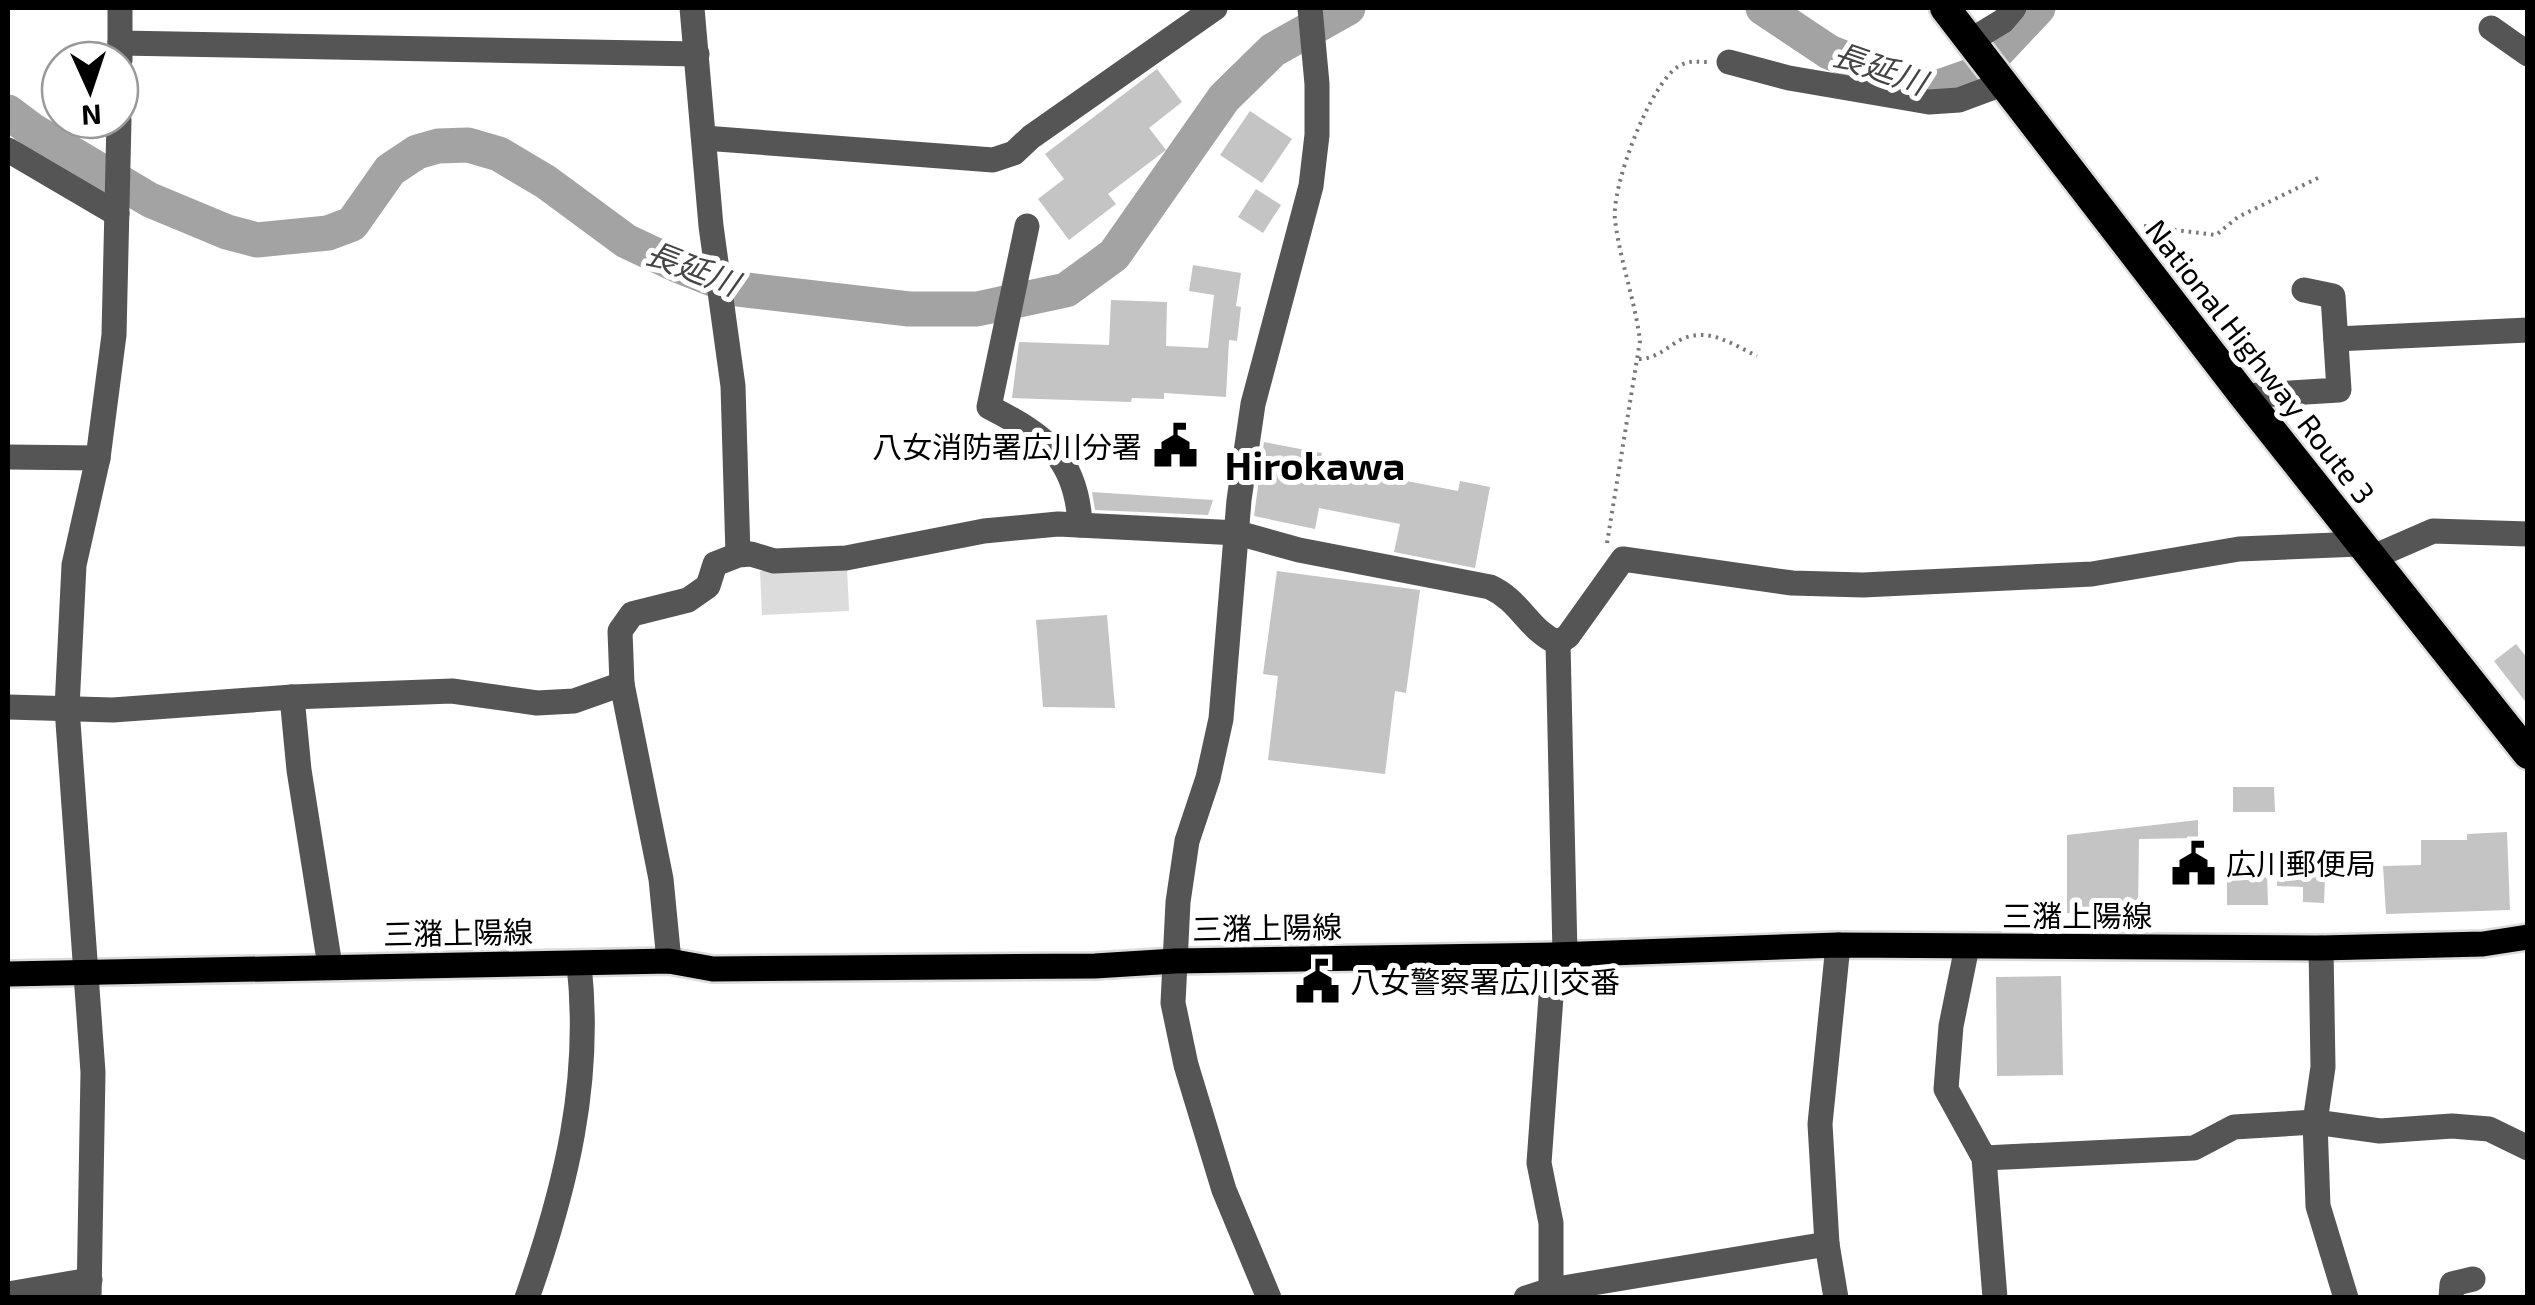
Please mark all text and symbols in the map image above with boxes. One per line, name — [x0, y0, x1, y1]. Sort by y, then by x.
water label: 長延川 — [1828, 33, 1934, 102]
north arrow — [40, 40, 140, 140]
text: N — [80, 98, 102, 133]
street label: National Highway Route 3 — [2139, 212, 2383, 510]
water label: 長延川 — [641, 232, 747, 303]
public building icon: 八女消防署広川分署 — [1151, 422, 1199, 470]
place label: 八女消防署広川分署 — [872, 428, 1142, 464]
district label: Hirokawa — [1225, 440, 1405, 488]
public building icon: 広川郵便局 — [2169, 839, 2217, 887]
place label: 広川郵便局 — [2226, 845, 2376, 881]
street label: 三潴上陽線 — [2002, 897, 2152, 933]
street label: 三潴上陽線 — [1192, 908, 1342, 946]
street label: 三潴上陽線 — [383, 913, 533, 951]
public building icon: 八女警察署広川交番 — [1293, 957, 1341, 1005]
place label: 八女警察署広川交番 — [1350, 963, 1620, 999]

